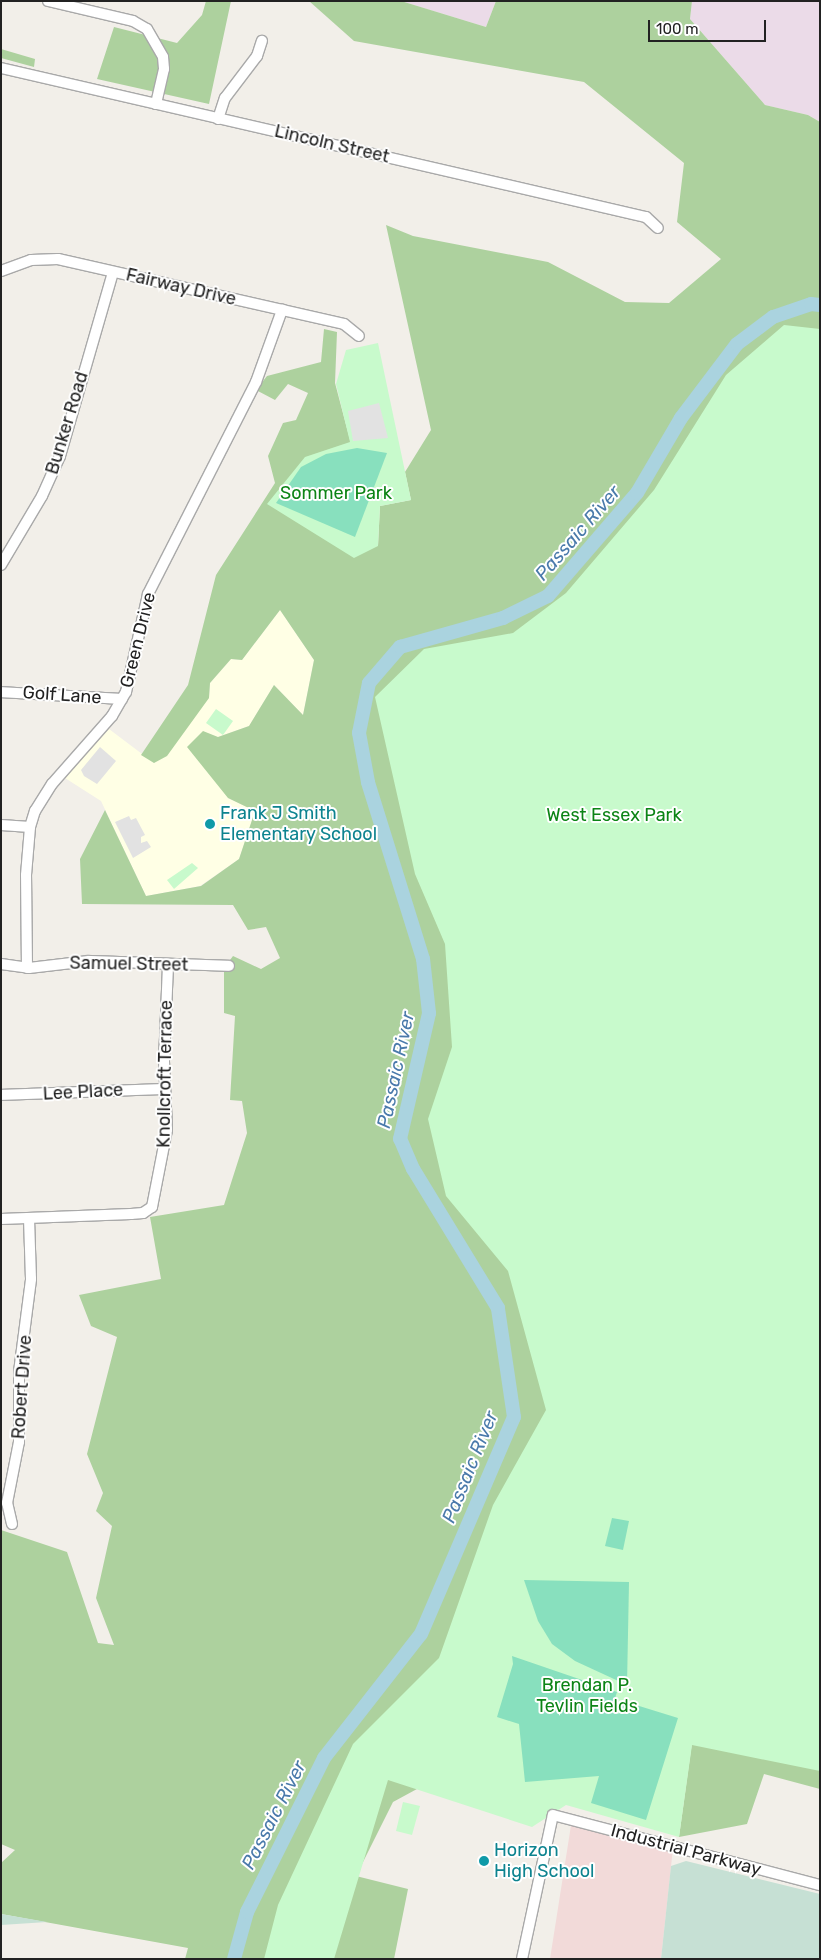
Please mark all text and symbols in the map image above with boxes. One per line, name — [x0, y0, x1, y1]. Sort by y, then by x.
scale bar — [651, 10, 768, 42]
text: 100 m — [656, 20, 698, 38]
street label: Lincoln Street — [272, 120, 392, 168]
street label: Fairway Drive — [124, 264, 238, 310]
street label: Bunker Road — [41, 369, 93, 477]
water label: Passaic River — [530, 481, 626, 585]
park label: Sommer Park — [280, 482, 392, 504]
street label: Green Drive — [116, 590, 160, 690]
street label: Golf Lane — [22, 681, 102, 709]
place label: Frank J Smith Elementary School — [220, 803, 378, 846]
park label: West Essex Park — [546, 804, 682, 826]
marker: Frank J Smith Elementary School — [204, 818, 216, 830]
street label: Samuel Street — [69, 952, 189, 976]
street label: Knollcroft Terrace — [153, 1000, 177, 1148]
water label: Passaic River — [373, 1010, 419, 1130]
street label: Lee Place — [42, 1079, 124, 1105]
street label: Robert Drive — [8, 1334, 36, 1440]
water label: Passaic River — [437, 1408, 503, 1526]
park label: Brendan P. Tevlin Fields — [536, 1675, 638, 1718]
water label: Passaic River — [237, 1757, 311, 1873]
street label: Industrial Parkway — [608, 1820, 764, 1880]
place label: Horizon High School — [494, 1840, 594, 1882]
marker: Horizon High School — [478, 1855, 490, 1867]

